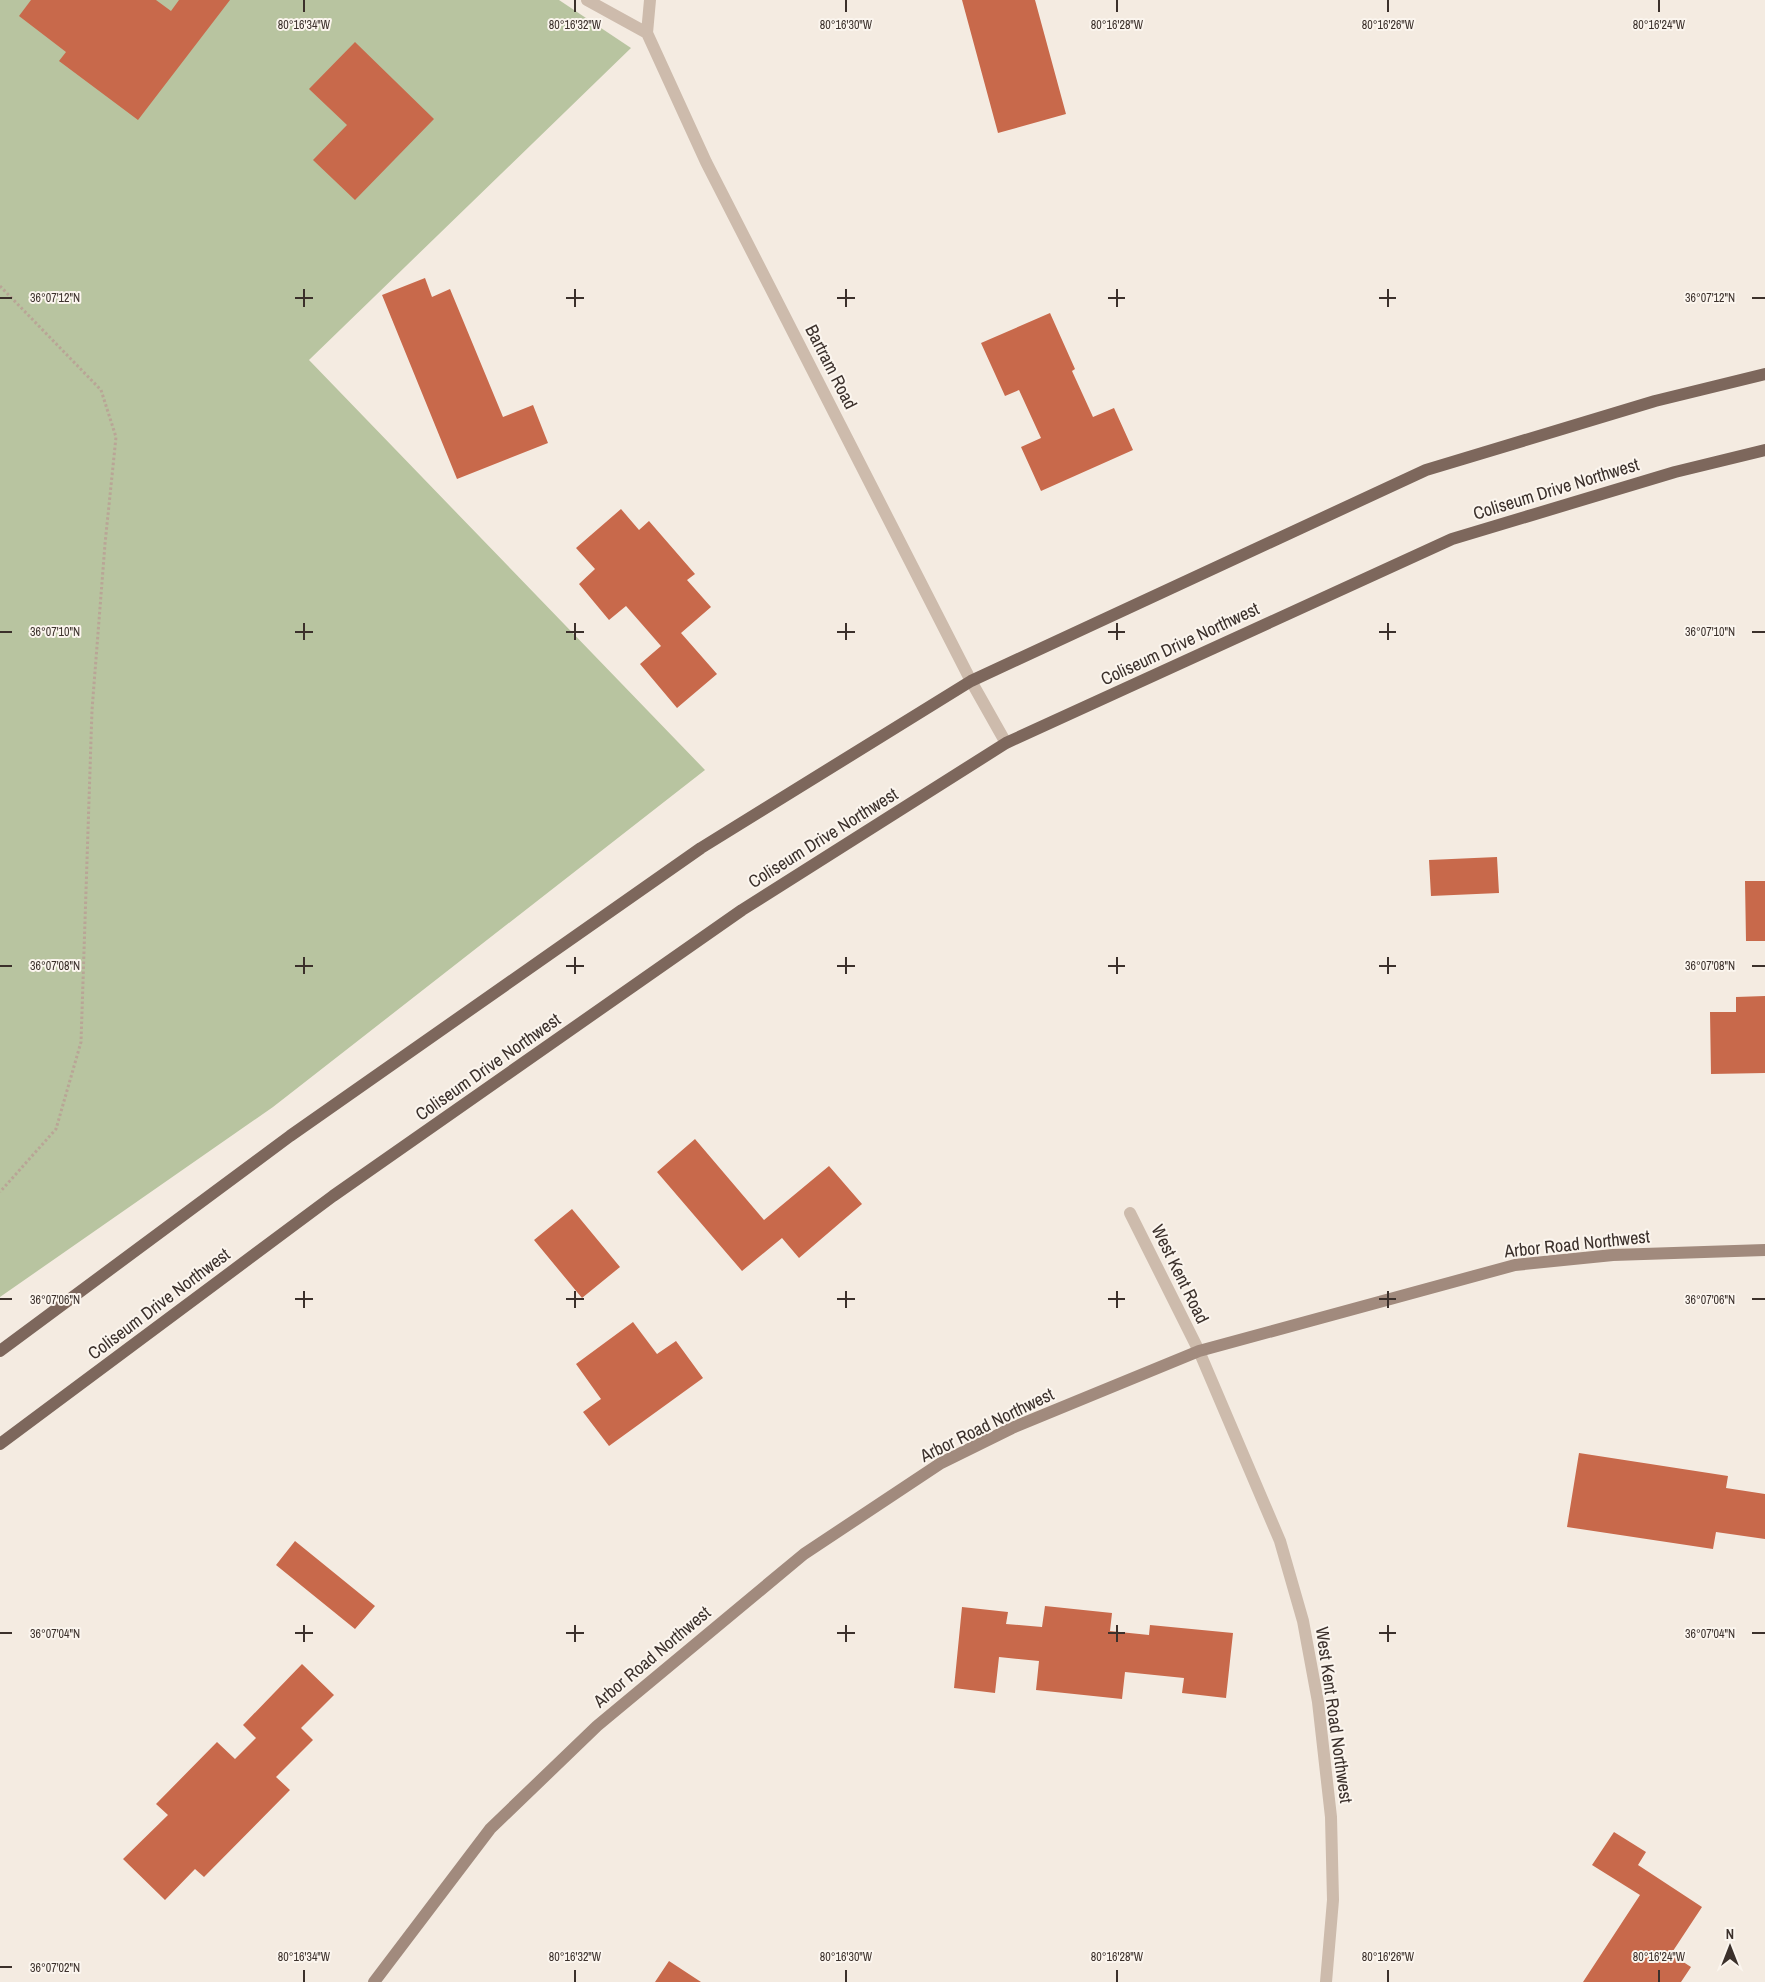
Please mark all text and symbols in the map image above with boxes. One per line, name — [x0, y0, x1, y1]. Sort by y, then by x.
text: 80°16'34"W — [278, 17, 331, 33]
text: 80°16'32"W — [549, 17, 602, 33]
text: 80°16'30"W — [820, 17, 873, 33]
text: 80°16'28"W — [1091, 17, 1144, 33]
text: 80°16'26"W — [1362, 17, 1415, 33]
text: 80°16'24"W — [1633, 17, 1686, 33]
text: 36°07'12"N — [30, 290, 80, 306]
text: 36°07'12"N — [1685, 290, 1735, 306]
street label: Bartram Road — [799, 320, 863, 413]
street label: Coliseum Drive Northwest — [1470, 451, 1642, 526]
street label: Coliseum Drive Northwest — [1096, 596, 1263, 691]
text: 36°07'10"N — [30, 624, 80, 640]
text: 36°07'10"N — [1685, 624, 1735, 640]
street label: Coliseum Drive Northwest — [743, 781, 902, 894]
text: 36°07'08"N — [30, 958, 80, 974]
text: 36°07'08"N — [1685, 958, 1735, 974]
street label: Coliseum Drive Northwest — [410, 1007, 565, 1126]
street label: West Kent Road — [1146, 1220, 1215, 1327]
street label: Arbor Road Northwest — [1502, 1223, 1651, 1264]
street label: Coliseum Drive Northwest — [82, 1242, 235, 1365]
text: 36°07'06"N — [30, 1292, 80, 1308]
text: 36°07'06"N — [1685, 1292, 1735, 1308]
street label: Arbor Road Northwest — [915, 1381, 1058, 1468]
street label: Arbor Road Northwest — [587, 1600, 716, 1714]
street label: West Kent Road Northwest — [1310, 1625, 1359, 1805]
text: 36°07'04"N — [30, 1626, 80, 1642]
text: 36°07'04"N — [1685, 1626, 1735, 1642]
north arrow — [1705, 1922, 1755, 1972]
text: N — [1726, 1925, 1734, 1943]
text: 80°16'34"W — [278, 1949, 331, 1965]
text: 80°16'32"W — [549, 1949, 602, 1965]
text: 80°16'30"W — [820, 1949, 873, 1965]
text: 80°16'28"W — [1091, 1949, 1144, 1965]
text: 80°16'26"W — [1362, 1949, 1415, 1965]
text: 80°16'24"W — [1633, 1949, 1686, 1965]
text: 36°07'02"N — [30, 1960, 80, 1976]

